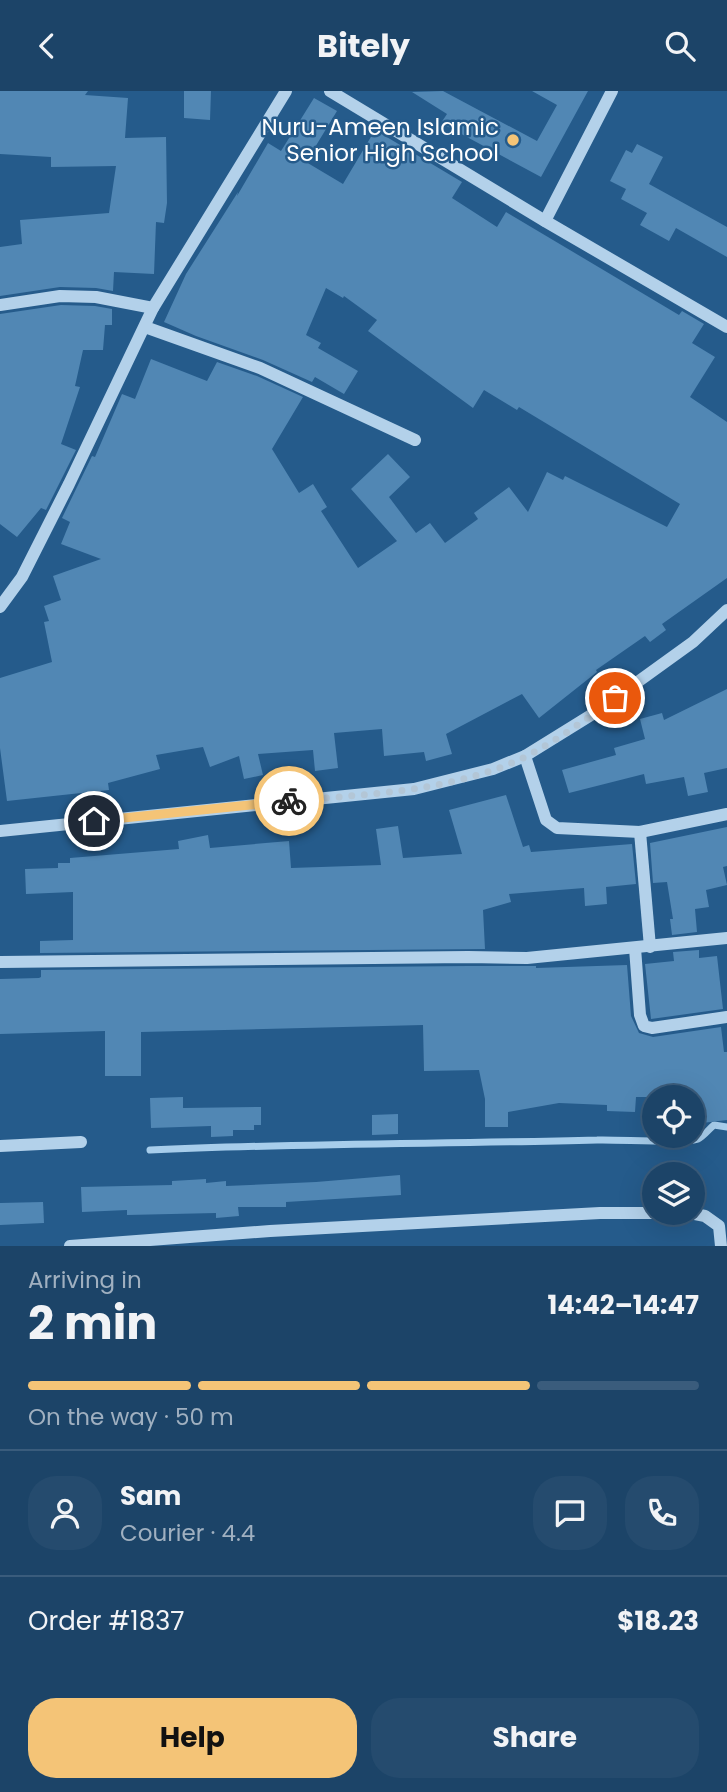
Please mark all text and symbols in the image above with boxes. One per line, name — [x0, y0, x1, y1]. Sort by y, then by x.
text: Bitely — [317, 23, 410, 68]
icon: back — [28, 27, 66, 65]
icon: search — [661, 27, 699, 65]
place label: Nuru-Ameen Islamic Senior High School — [261, 111, 499, 169]
marker: Nuru-Ameen Islamic Senior High School — [505, 132, 521, 148]
pin — [585, 668, 645, 728]
icon: bag — [596, 679, 634, 717]
courier — [254, 766, 324, 836]
icon: bike — [270, 782, 308, 820]
pin — [64, 791, 124, 851]
icon: home — [75, 802, 113, 840]
map controls — [642, 1085, 705, 1225]
button: locate — [642, 1085, 705, 1148]
button: layers — [642, 1162, 705, 1225]
text: Arriving in — [28, 1264, 142, 1296]
text: 14:42–14:47 — [547, 1287, 699, 1323]
text: 2 min — [28, 1291, 157, 1355]
text: On the way · 50 m — [28, 1401, 234, 1433]
button: person — [28, 1476, 102, 1550]
button: chat — [533, 1476, 607, 1550]
button: phone — [625, 1476, 699, 1550]
text: Sam — [120, 1478, 181, 1514]
text: Courier · 4.4 — [120, 1517, 255, 1549]
text: Order #1837 — [28, 1603, 185, 1639]
text: $18.23 — [617, 1603, 699, 1639]
button: Help — [28, 1698, 357, 1778]
button: Share — [371, 1698, 699, 1778]

